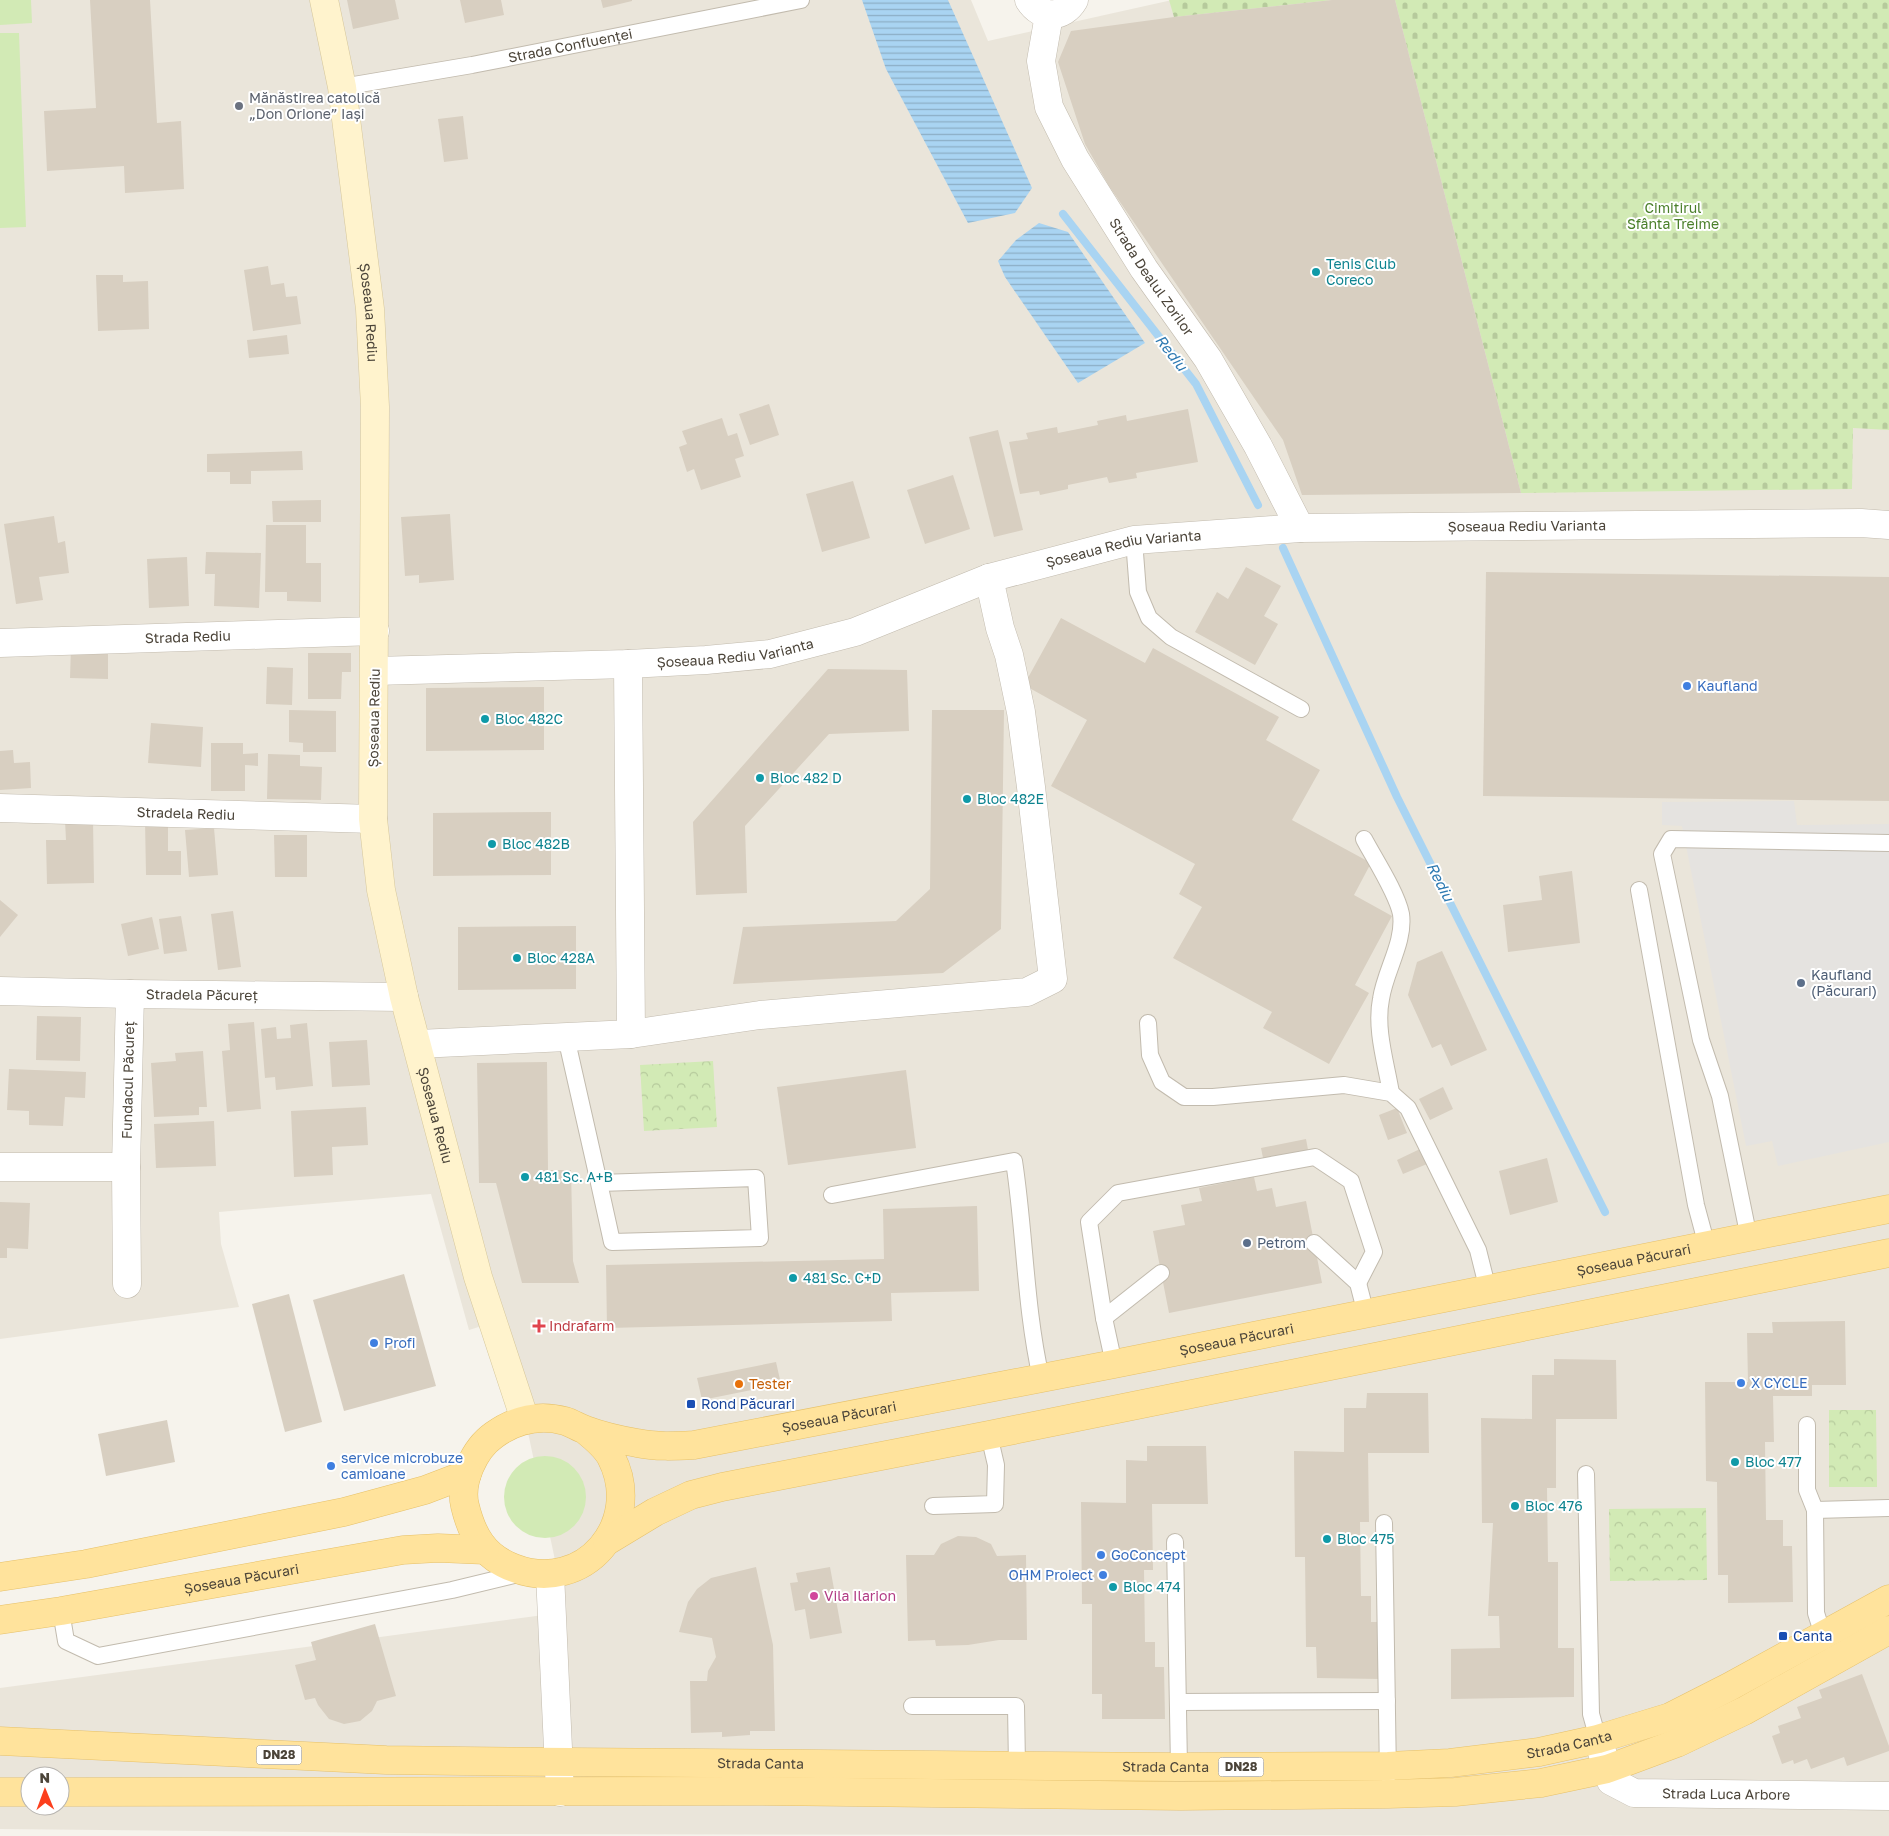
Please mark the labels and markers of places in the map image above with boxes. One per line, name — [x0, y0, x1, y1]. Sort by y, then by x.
place label: Mănăstirea catolică „Don Orione” Iași — [249, 89, 380, 122]
marker: Mănăstirea catolică „Don Orione” Iași — [233, 100, 245, 112]
place label: Tenis Club Coreco — [1326, 255, 1396, 288]
marker: Tenis Club Coreco — [1310, 266, 1322, 278]
place label: Kaufland — [1697, 677, 1758, 694]
marker: Kaufland — [1681, 680, 1693, 692]
place label: Bloc 482C — [495, 710, 563, 727]
marker: Bloc 482C — [479, 713, 491, 725]
place label: Bloc 482 D — [770, 769, 842, 786]
marker: Bloc 482 D — [754, 772, 766, 784]
place label: Bloc 482E — [977, 790, 1044, 807]
marker: Bloc 482E — [961, 793, 973, 805]
place label: Bloc 482B — [502, 835, 570, 852]
marker: Bloc 482B — [486, 838, 498, 850]
place label: Bloc 428A — [527, 949, 595, 966]
marker: Bloc 428A — [511, 952, 523, 964]
place label: Kaufland (Păcurari) — [1811, 966, 1877, 999]
marker: Kaufland (Păcurari) — [1795, 977, 1807, 989]
place label: 481 Sc. A+B — [535, 1168, 613, 1185]
marker: 481 Sc. A+B — [519, 1171, 531, 1183]
place label: Petrom — [1257, 1234, 1306, 1251]
marker: Petrom — [1241, 1237, 1253, 1249]
place label: 481 Sc. C+D — [803, 1269, 881, 1286]
marker: 481 Sc. C+D — [787, 1272, 799, 1284]
place label: Indrafarm — [549, 1317, 614, 1334]
marker: Indrafarm — [533, 1320, 545, 1332]
place label: Profi — [384, 1334, 416, 1351]
marker: Profi — [368, 1337, 380, 1349]
place label: X CYCLE — [1751, 1374, 1807, 1391]
place label: Tester — [749, 1375, 792, 1392]
marker: X CYCLE — [1735, 1377, 1747, 1389]
marker: Tester — [733, 1378, 745, 1390]
place label: Rond Păcurari — [701, 1395, 795, 1412]
marker: Rond Păcurari — [685, 1398, 697, 1410]
place label: service microbuze camioane — [341, 1449, 463, 1482]
place label: Bloc 477 — [1745, 1453, 1802, 1470]
marker: Bloc 477 — [1729, 1456, 1741, 1468]
marker: service microbuze camioane — [325, 1460, 337, 1472]
place label: Bloc 476 — [1525, 1497, 1583, 1514]
marker: Bloc 476 — [1509, 1500, 1521, 1512]
place label: Bloc 475 — [1337, 1530, 1394, 1547]
marker: Bloc 475 — [1321, 1533, 1333, 1545]
place label: GoConcept — [1111, 1546, 1186, 1563]
marker: GoConcept — [1095, 1549, 1107, 1561]
place label: OHM Proiect — [1008, 1566, 1093, 1583]
marker: OHM Proiect — [1097, 1569, 1109, 1581]
place label: Bloc 474 — [1123, 1578, 1181, 1595]
marker: Bloc 474 — [1107, 1581, 1119, 1593]
place label: Vila Ilarion — [824, 1587, 896, 1604]
marker: Vila Ilarion — [808, 1590, 820, 1602]
place label: Canta — [1793, 1627, 1832, 1644]
marker: Canta — [1777, 1630, 1789, 1642]

